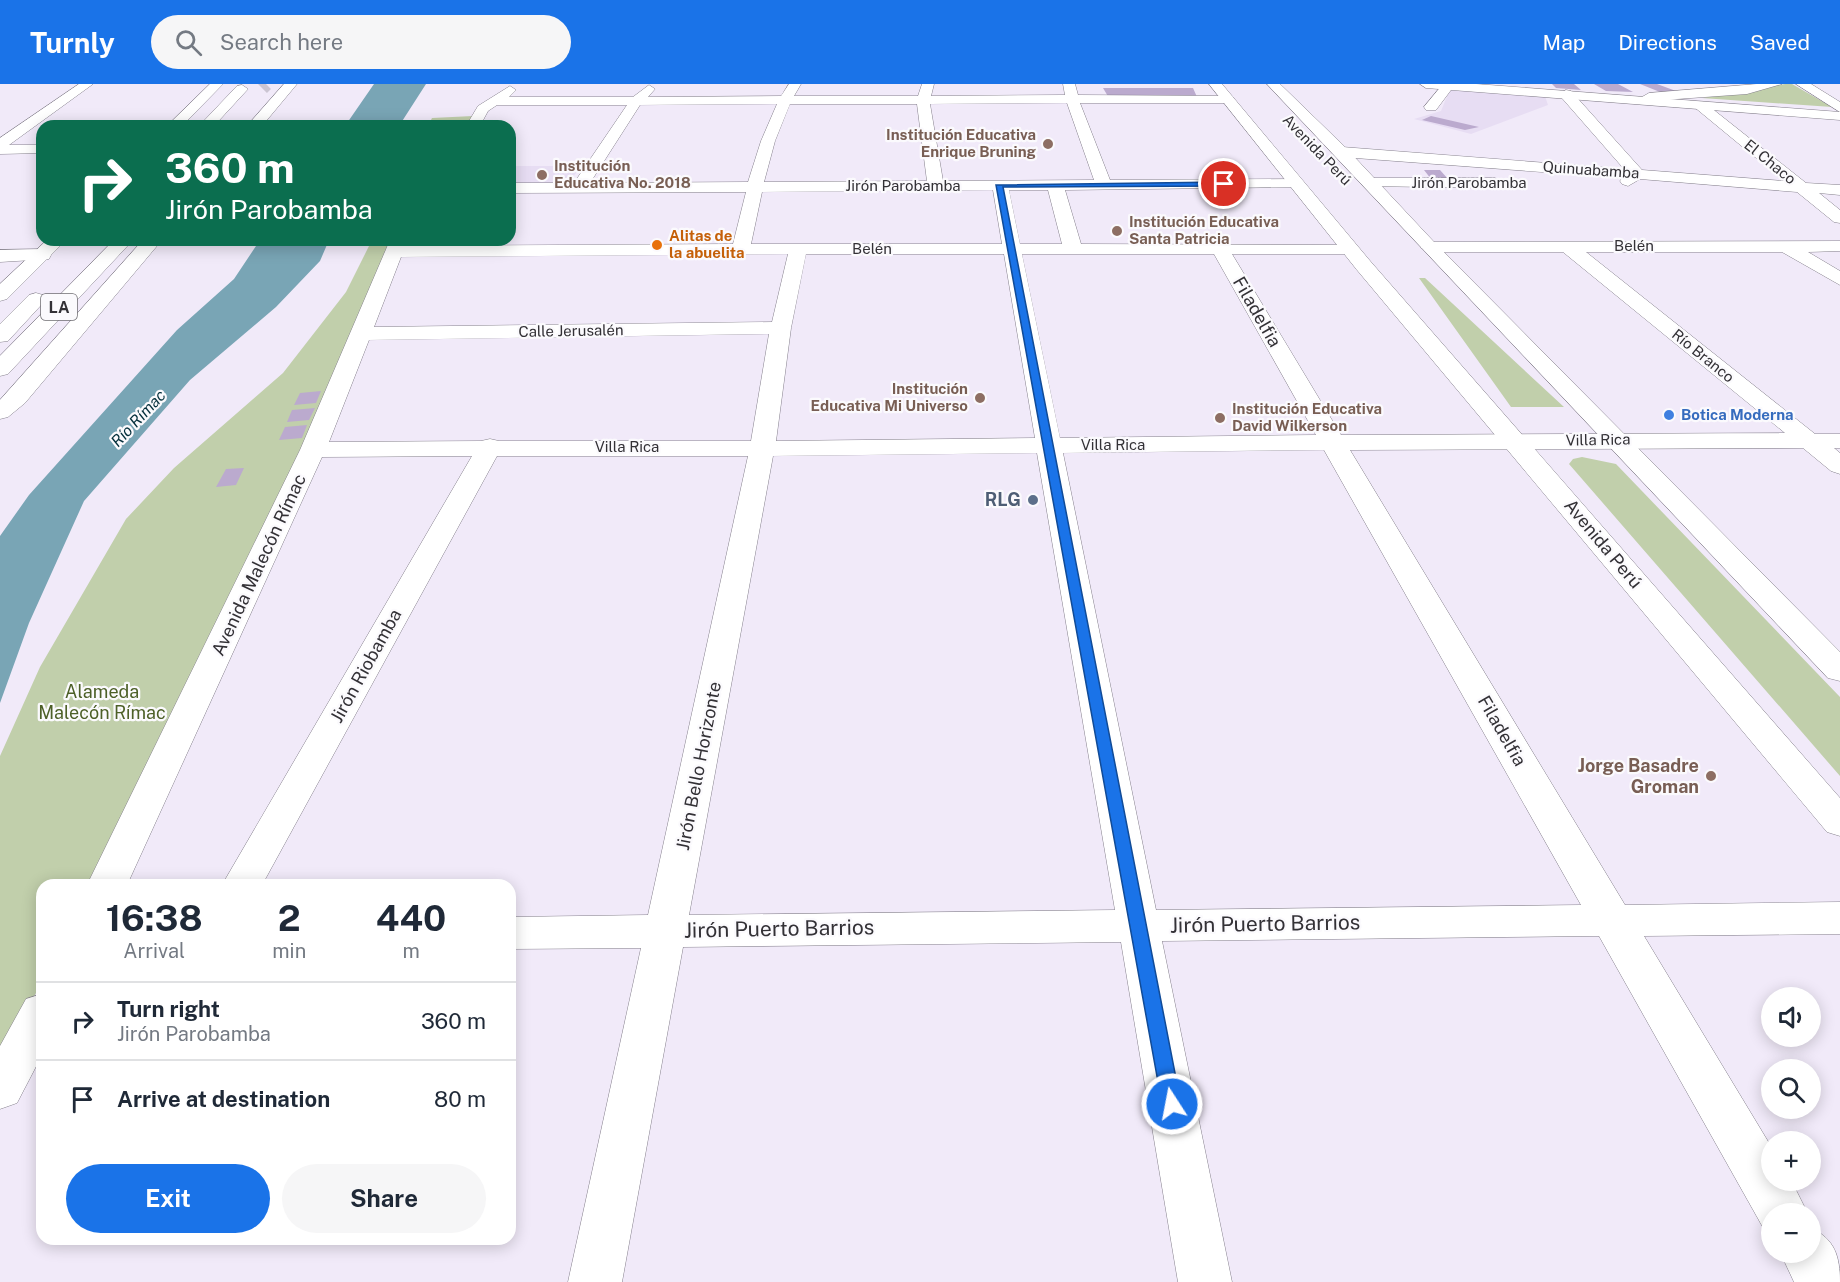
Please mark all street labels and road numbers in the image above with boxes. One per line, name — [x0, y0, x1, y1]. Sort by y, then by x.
street label: Avenida Perú — [1279, 111, 1355, 188]
street label: El Chaco — [1741, 136, 1799, 187]
street label: Quinuabamba — [1542, 158, 1640, 181]
street label: Jirón Parobamba — [1411, 174, 1527, 191]
street label: Jirón Parobamba — [845, 177, 961, 194]
street label: Belén — [1614, 237, 1654, 254]
street label: Belén — [852, 240, 892, 257]
street label: Filadelfia — [1229, 273, 1286, 351]
road number: LA — [41, 294, 77, 320]
street label: Calle Jerusalén — [518, 321, 624, 340]
street label: Río Branco — [1669, 325, 1738, 386]
street label: Villa Rica — [1565, 430, 1631, 449]
street label: Villa Rica — [1081, 436, 1145, 453]
street label: Villa Rica — [595, 438, 659, 455]
street label: Avenida Malecón Rímac — [207, 471, 310, 659]
street label: Avenida Perú — [1560, 495, 1647, 592]
street label: Jirón Riobamba — [326, 605, 405, 726]
street label: Jirón Bello Horizonte — [672, 680, 725, 852]
street label: Filadelfia — [1474, 692, 1531, 770]
street label: Jirón Puerto Barrios — [1170, 909, 1360, 938]
street label: Jirón Puerto Barrios — [684, 914, 874, 943]

